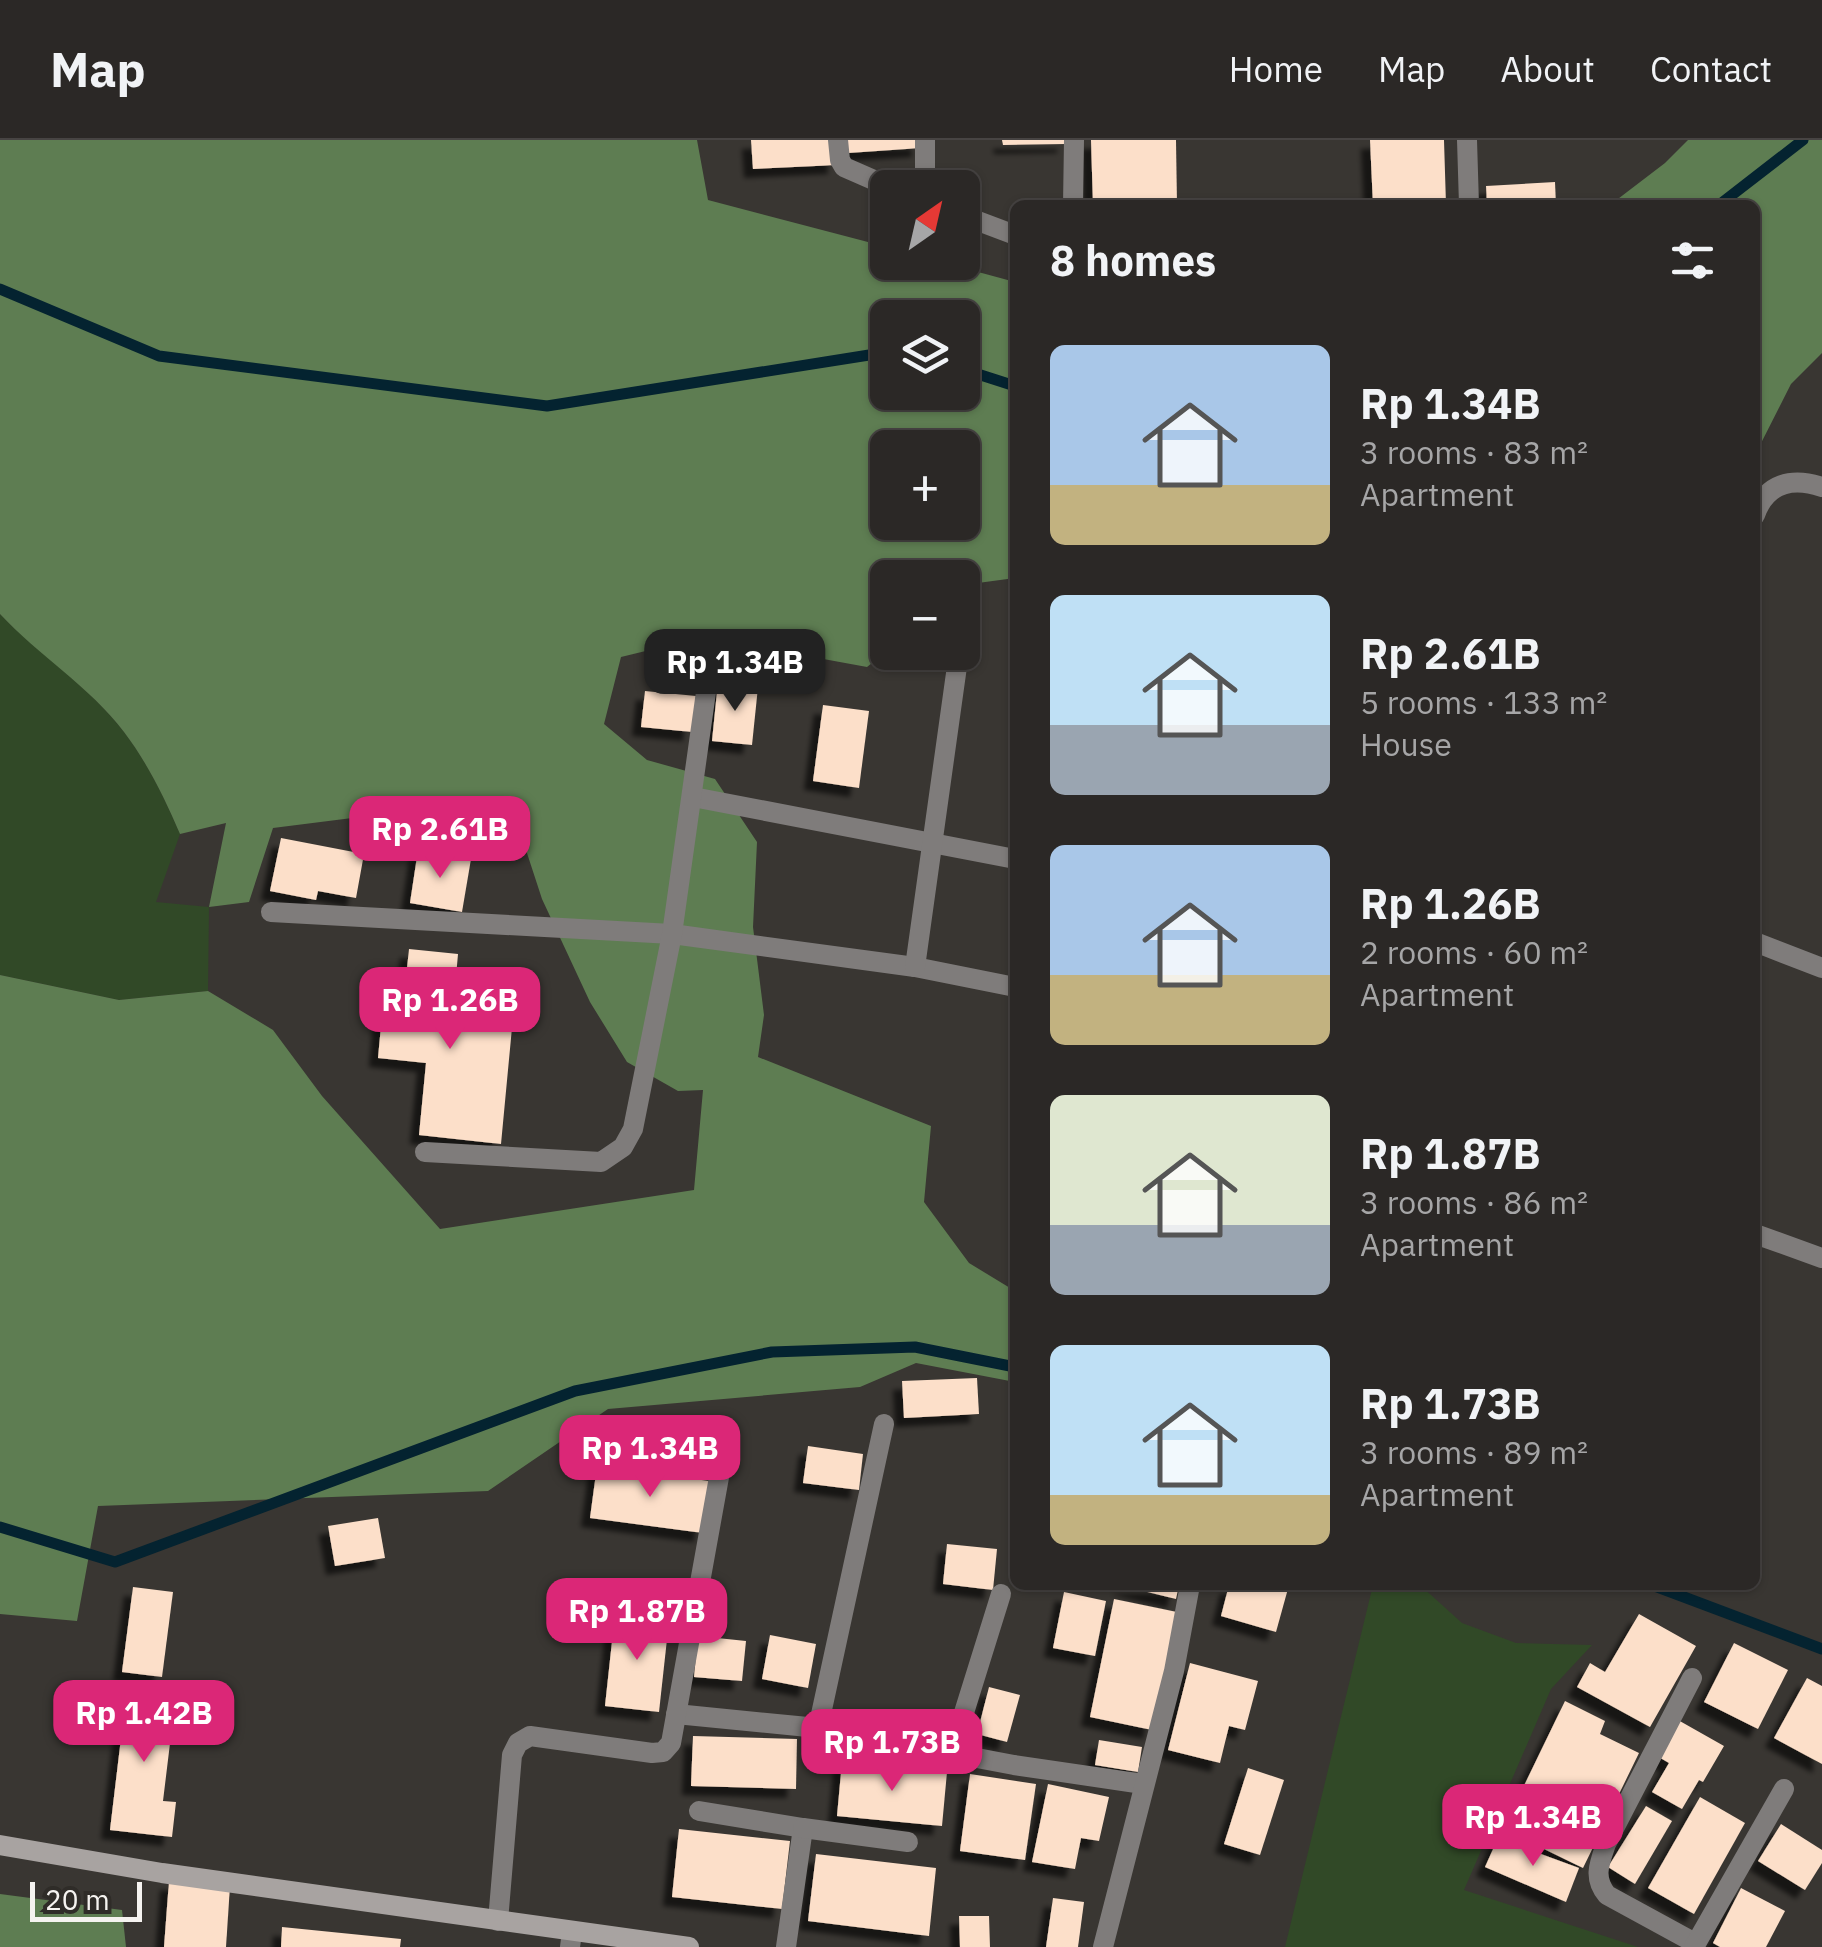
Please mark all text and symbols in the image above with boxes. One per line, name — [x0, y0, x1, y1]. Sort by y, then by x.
text: Map — [50, 38, 146, 100]
text: Home — [1229, 46, 1323, 92]
text: Map — [1378, 46, 1445, 92]
text: About — [1500, 46, 1595, 92]
text: Contact — [1650, 46, 1772, 92]
north arrow — [870, 170, 980, 280]
map controls — [870, 170, 980, 670]
text: 8 homes — [1050, 233, 1216, 288]
icon: filters — [1665, 233, 1720, 288]
button: layers — [870, 300, 980, 410]
text: Rp 1.34B — [1360, 376, 1540, 431]
icon: home — [1130, 385, 1250, 505]
button: + — [870, 430, 980, 540]
text: 3 rooms · 83 m² — [1360, 431, 1588, 473]
text: Apartment — [1360, 473, 1514, 515]
button: − — [870, 560, 980, 670]
text: Rp 2.61B — [1360, 626, 1540, 681]
pin: Rp 1.34B — [632, 629, 838, 714]
icon: home — [1130, 635, 1250, 755]
text: Rp 1.34B — [666, 640, 804, 682]
text: 5 rooms · 133 m² — [1360, 681, 1607, 723]
text: House — [1360, 723, 1452, 765]
pin: Rp 2.61B — [337, 796, 543, 881]
text: Rp 2.61B — [371, 807, 509, 849]
text: Rp 1.26B — [1360, 876, 1540, 931]
icon: home — [1130, 885, 1250, 1005]
text: 2 rooms · 60 m² — [1360, 931, 1588, 973]
pin: Rp 1.26B — [347, 967, 553, 1052]
text: Apartment — [1360, 973, 1514, 1015]
text: Rp 1.26B — [381, 978, 519, 1020]
text: Rp 1.87B — [1360, 1126, 1540, 1181]
icon: home — [1130, 1135, 1250, 1255]
text: 3 rooms · 86 m² — [1360, 1181, 1588, 1223]
text: Apartment — [1360, 1223, 1514, 1265]
text: Rp 1.73B — [1360, 1376, 1540, 1431]
icon: home — [1130, 1385, 1250, 1505]
pin: Rp 1.34B — [547, 1415, 753, 1500]
text: Rp 1.34B — [581, 1426, 719, 1468]
text: 3 rooms · 89 m² — [1360, 1431, 1588, 1473]
text: Apartment — [1360, 1473, 1514, 1515]
pin: Rp 1.87B — [534, 1578, 740, 1663]
text: Rp 1.87B — [568, 1589, 706, 1631]
pin: Rp 1.42B — [41, 1680, 247, 1765]
text: Rp 1.42B — [75, 1691, 213, 1733]
pin: Rp 1.73B — [789, 1709, 995, 1794]
text: Rp 1.73B — [823, 1720, 961, 1762]
pin: Rp 1.34B — [1430, 1784, 1636, 1869]
text: Rp 1.34B — [1464, 1795, 1602, 1837]
scale bar — [30, 1877, 142, 1922]
text: 20 m — [45, 1881, 110, 1918]

